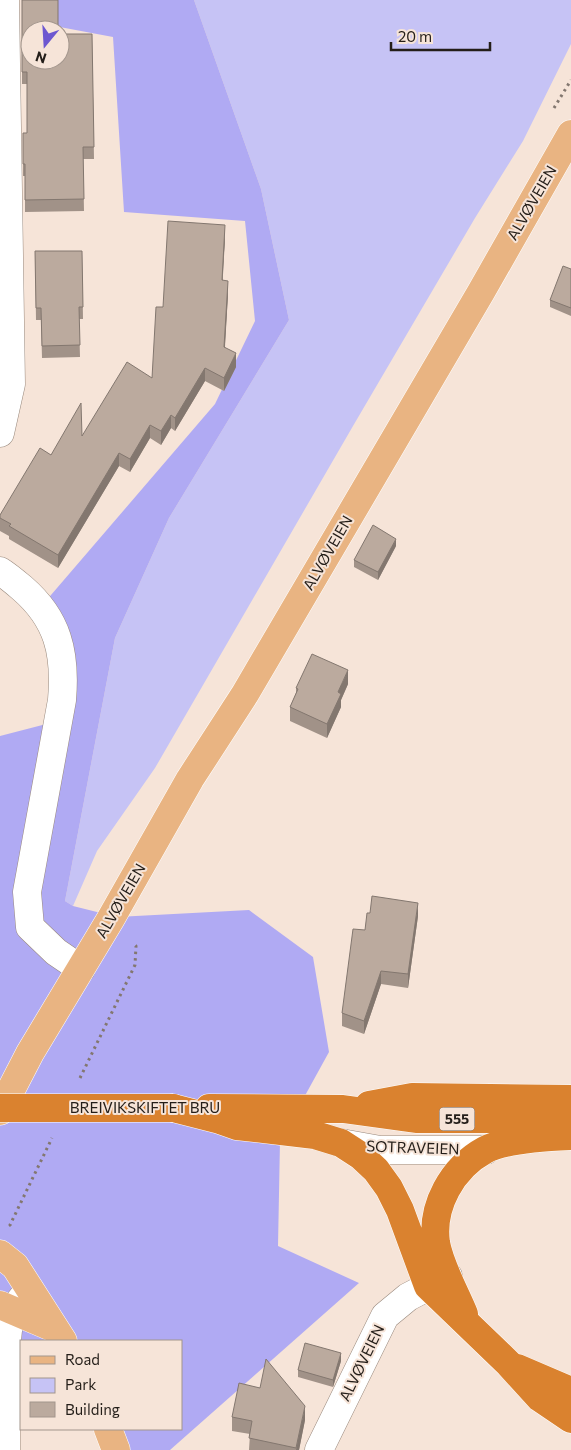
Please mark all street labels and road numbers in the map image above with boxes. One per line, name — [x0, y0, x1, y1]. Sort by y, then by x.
street label: ALVØVEIEN — [503, 162, 560, 243]
street label: ALVØVEIEN — [299, 512, 356, 593]
street label: ALVØVEIEN — [92, 860, 149, 941]
street label: BREIVIKSKIFTET BRU — [70, 1098, 220, 1116]
road number: 555 — [440, 1108, 474, 1130]
street label: SOTRAVEIEN — [366, 1136, 460, 1158]
street label: ALVØVEIEN — [335, 1321, 387, 1404]

